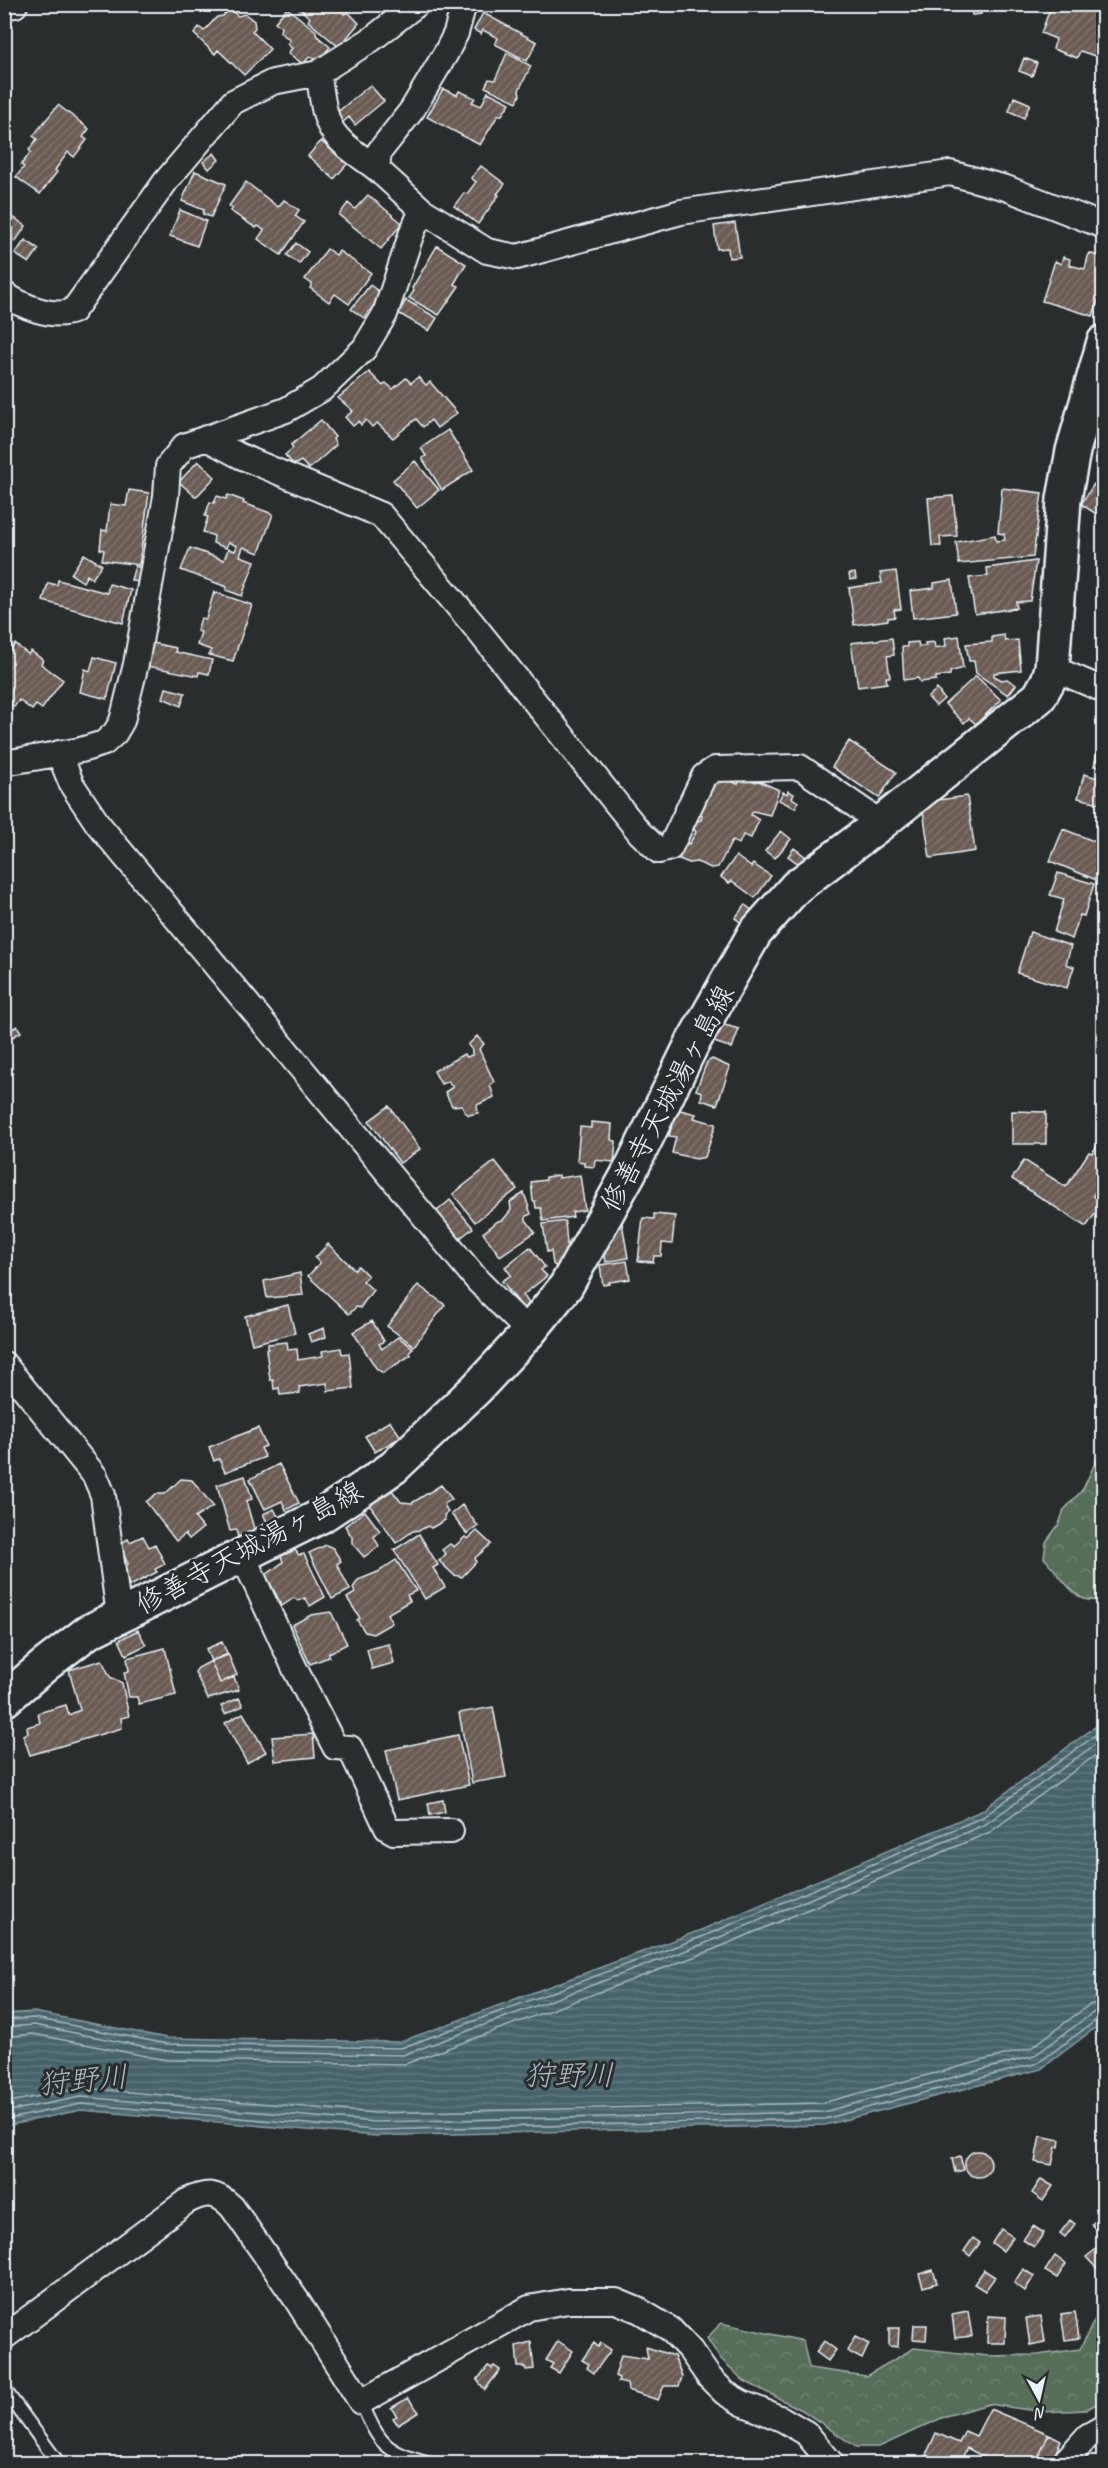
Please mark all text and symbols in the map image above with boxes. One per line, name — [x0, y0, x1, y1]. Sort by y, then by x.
street label: 修善寺天城湯ヶ島線 — [592, 979, 742, 1217]
street label: 修善寺天城湯ヶ島線 — [130, 1472, 368, 1622]
water label: 狩野川 — [524, 2056, 614, 2094]
water label: 狩野川 — [37, 2057, 129, 2103]
north arrow — [1009, 2369, 1069, 2429]
text: N — [1032, 2402, 1047, 2424]

